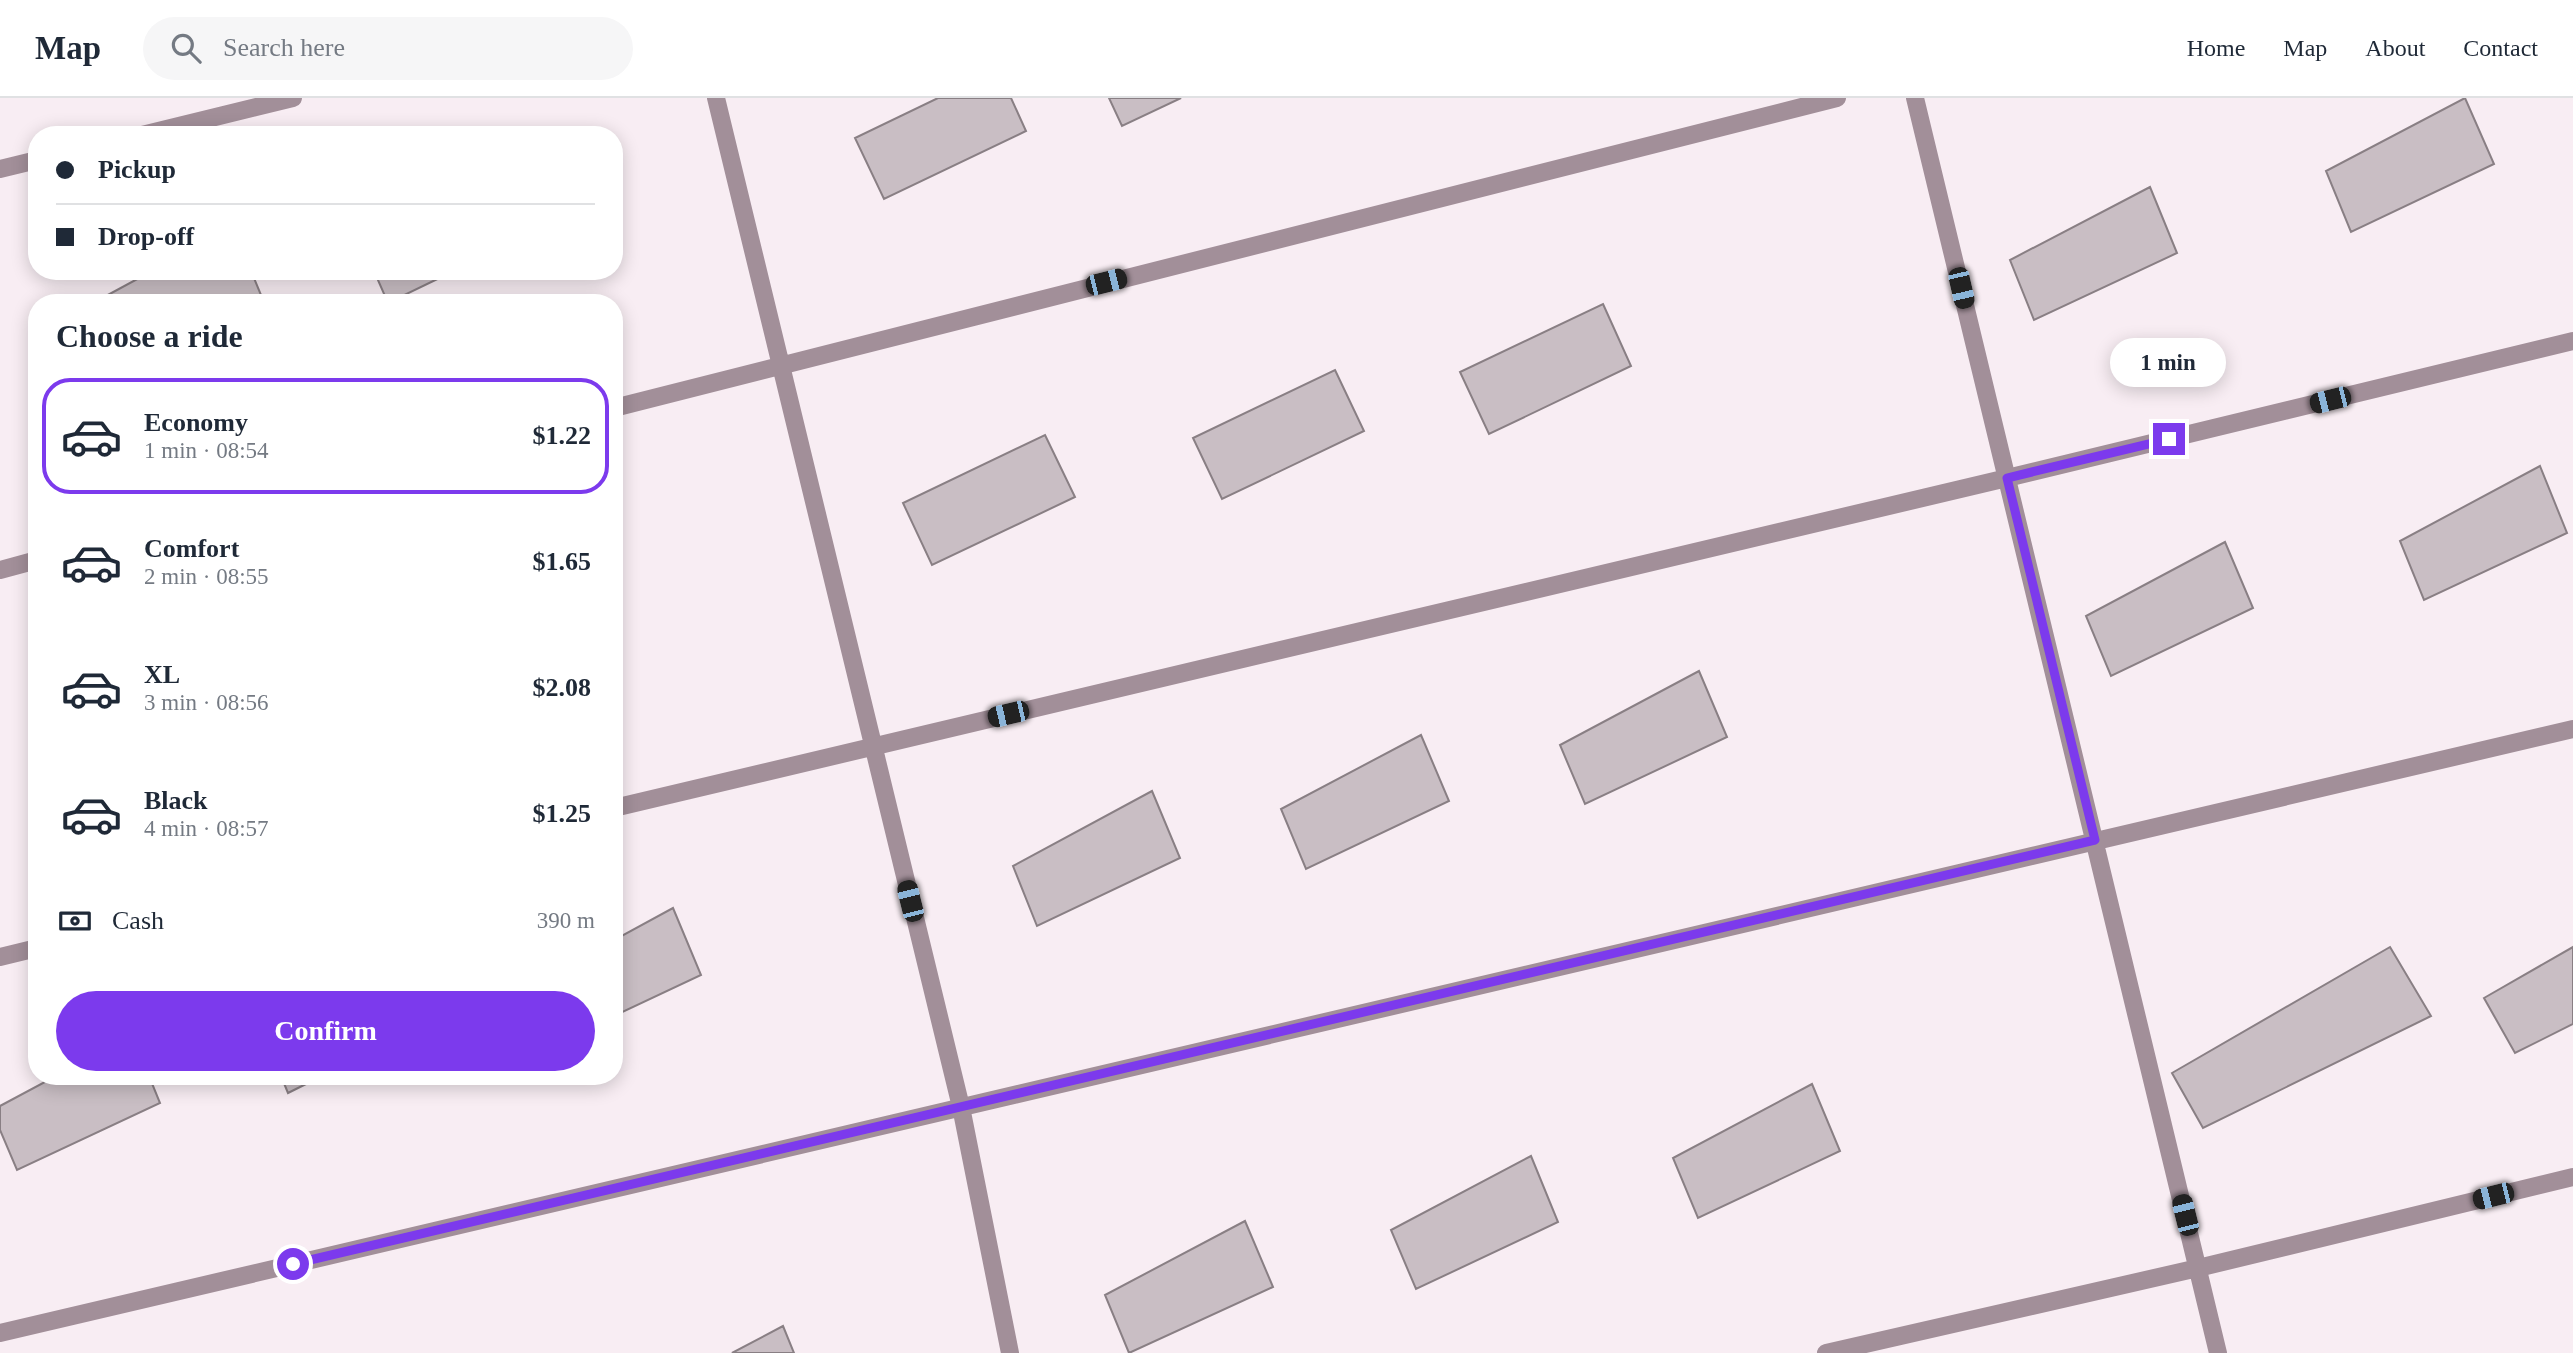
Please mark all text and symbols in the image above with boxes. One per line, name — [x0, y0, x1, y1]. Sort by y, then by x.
search box — [143, 17, 633, 80]
icon: search — [167, 29, 205, 67]
text: Map — [35, 30, 101, 66]
text: Search here — [223, 33, 345, 62]
text: Home — [2187, 35, 2245, 61]
text: Map — [2283, 35, 2327, 61]
text: About — [2365, 35, 2425, 61]
text: Contact — [2463, 35, 2538, 61]
text: Pickup — [98, 155, 176, 184]
text: Drop-off — [98, 222, 194, 251]
car — [1947, 265, 1976, 311]
car — [1084, 267, 1129, 297]
text: Choose a ride — [56, 318, 243, 354]
callout: 1 min — [2111, 338, 2227, 386]
text: 1 min — [2140, 350, 2196, 375]
car — [2308, 385, 2353, 415]
icon: car — [60, 405, 123, 468]
text: Economy — [144, 408, 248, 437]
text: $1.22 — [533, 421, 591, 450]
route end — [2153, 423, 2185, 455]
text: 1 min · 08:54 — [144, 438, 269, 463]
icon: car — [60, 531, 123, 594]
text: Comfort — [144, 534, 239, 563]
text: $1.65 — [533, 547, 591, 576]
text: 2 min · 08:55 — [144, 564, 269, 589]
icon: car — [60, 657, 123, 720]
text: XL — [144, 660, 180, 689]
text: $2.08 — [533, 673, 591, 702]
text: 3 min · 08:56 — [144, 690, 269, 715]
car — [986, 699, 1031, 729]
icon: car — [60, 783, 123, 846]
text: Black — [144, 786, 208, 815]
text: $1.25 — [533, 799, 591, 828]
text: 4 min · 08:57 — [144, 816, 269, 841]
car — [895, 878, 926, 924]
icon: cash — [56, 902, 94, 940]
text: Cash — [112, 906, 164, 935]
text: 390 m — [537, 908, 595, 933]
button: Confirm — [56, 991, 595, 1071]
car — [2471, 1181, 2516, 1211]
car — [2170, 1192, 2201, 1238]
route start — [277, 1248, 309, 1280]

